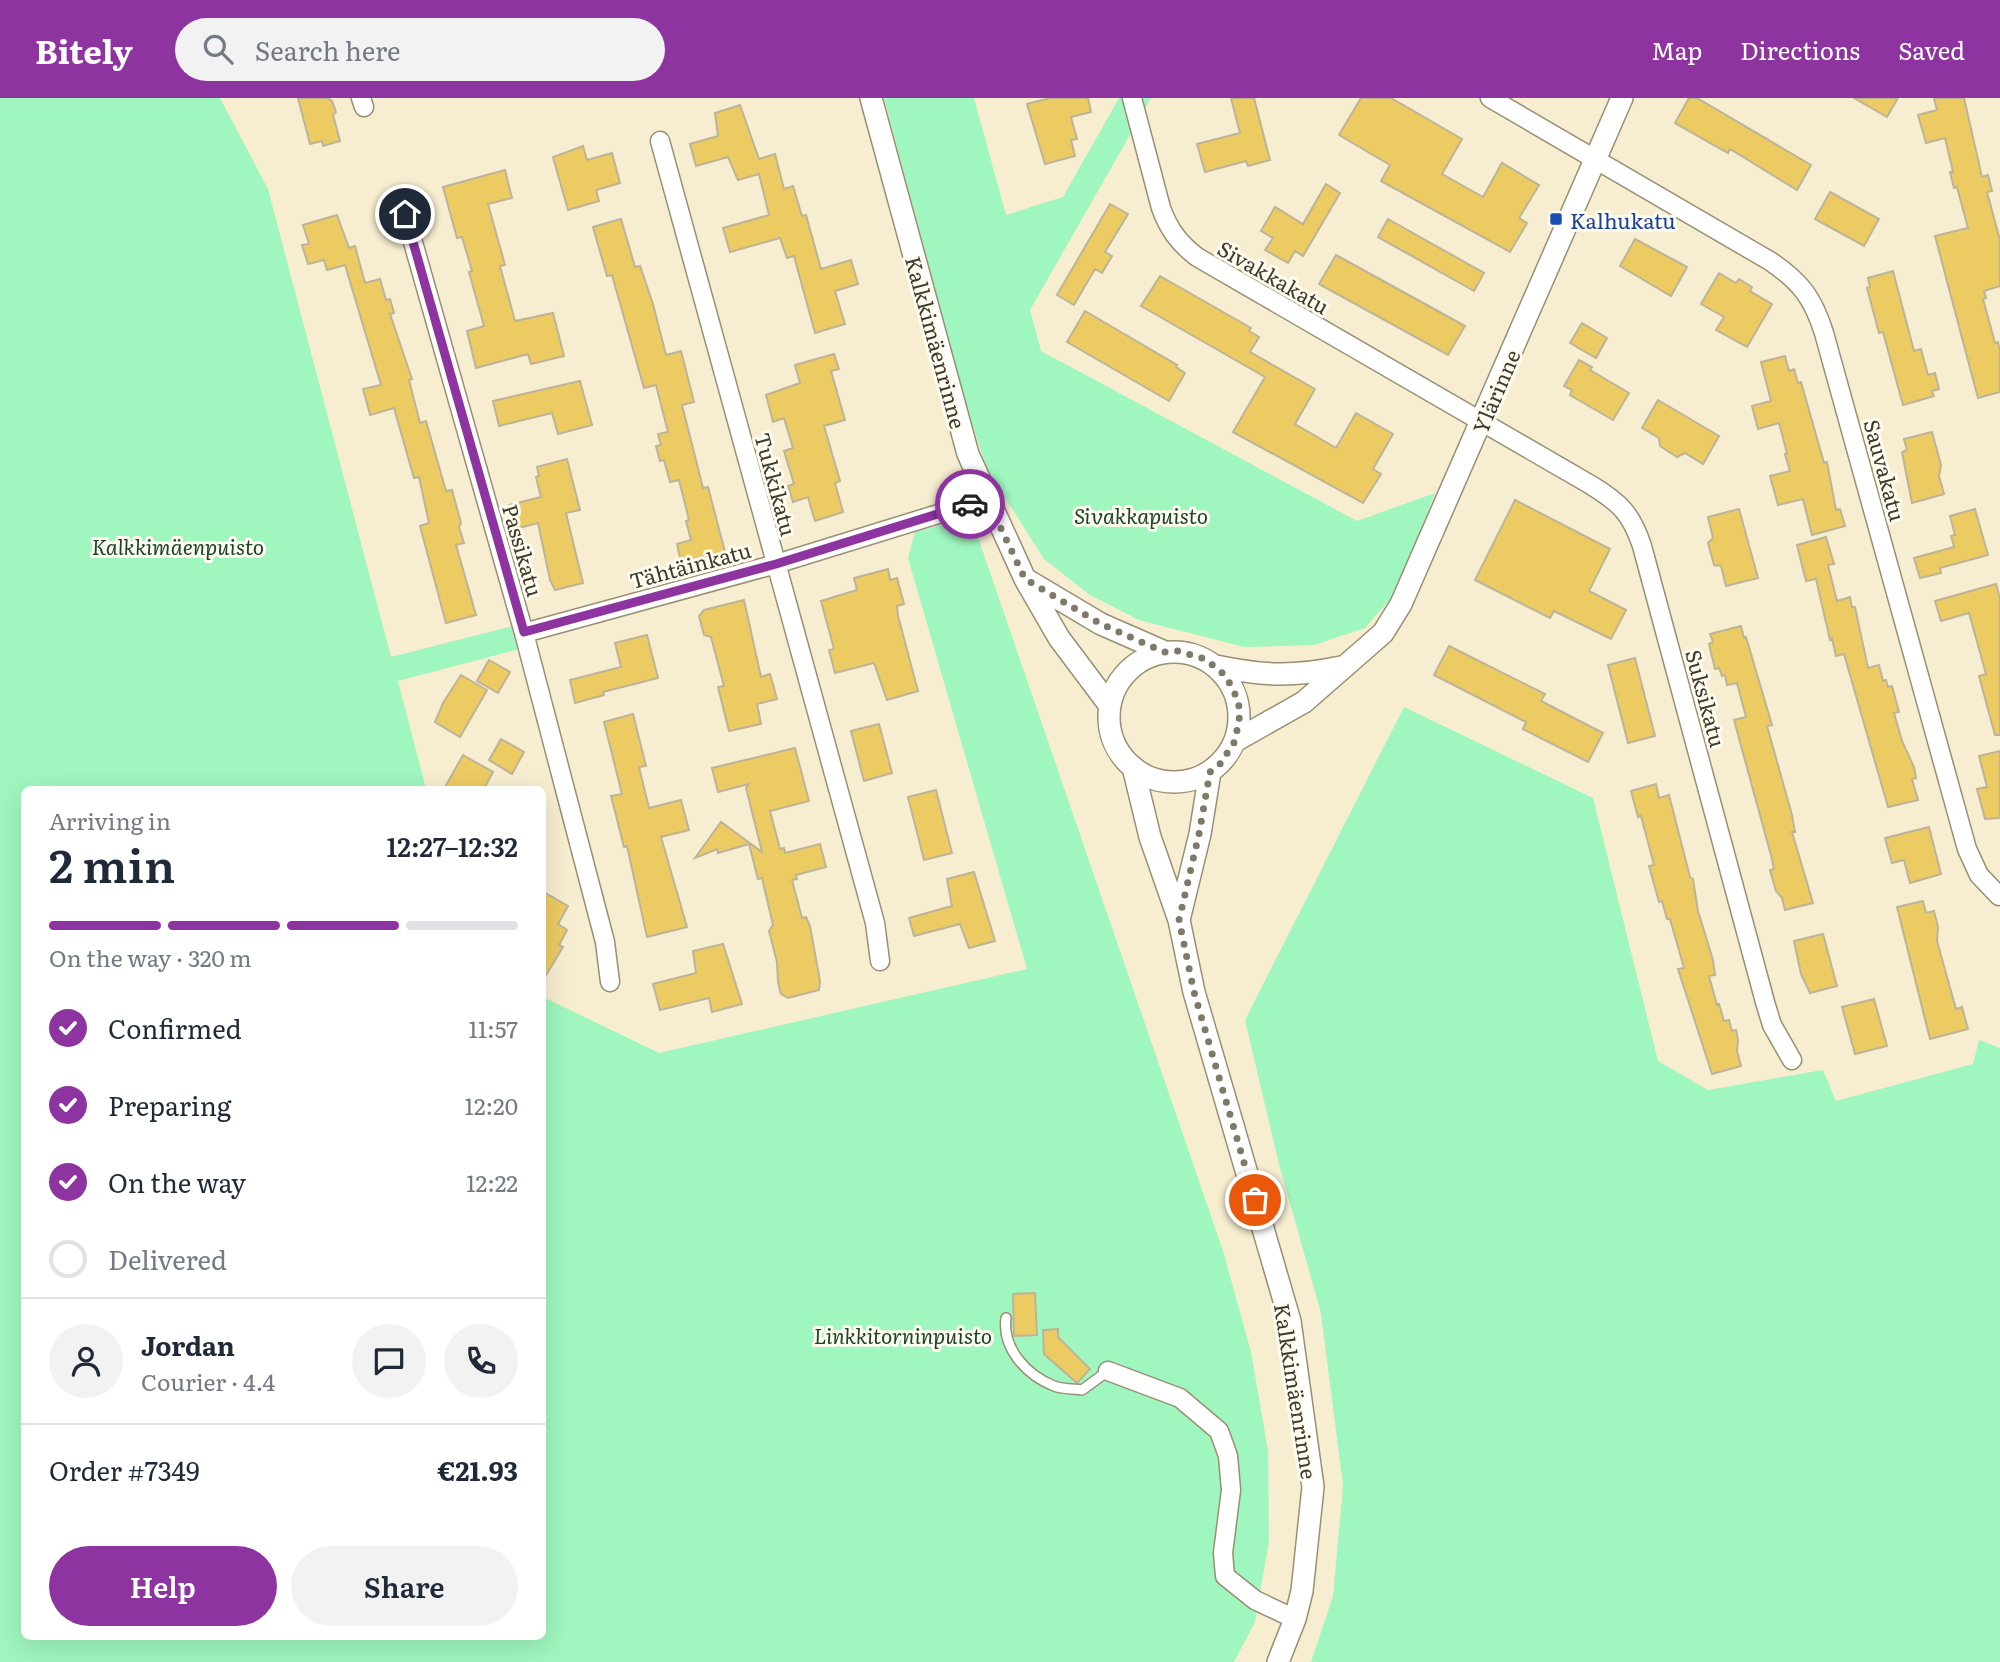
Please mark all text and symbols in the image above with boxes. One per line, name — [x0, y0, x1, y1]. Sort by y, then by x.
search box — [175, 18, 665, 81]
text: Bitely — [35, 25, 133, 74]
icon: search — [199, 30, 237, 68]
text: Search here — [255, 30, 401, 69]
text: Map — [1651, 32, 1702, 67]
text: Directions — [1740, 32, 1860, 67]
text: Saved — [1898, 32, 1965, 67]
pin — [375, 184, 435, 244]
icon: home — [386, 195, 424, 233]
place label: Kalhukatu — [1570, 204, 1676, 235]
marker: Kalhukatu — [1548, 211, 1564, 227]
street label: Sivakkakatu — [1212, 231, 1336, 321]
street label: Kalkkimäenrinne — [899, 252, 975, 432]
street label: Ylärinne — [1463, 344, 1527, 438]
street label: Sauvakatu — [1858, 416, 1914, 524]
street label: Tukkikatu — [748, 429, 806, 539]
courier — [935, 469, 1005, 539]
icon: car — [951, 485, 989, 523]
park label: Sivakkapuisto — [1074, 499, 1208, 530]
street label: Passikatu — [496, 500, 552, 600]
park label: Kalkkimäenpuisto — [92, 530, 264, 561]
street label: Tähtäinkatu — [626, 533, 754, 595]
street label: Suksikatu — [1679, 646, 1735, 750]
text: Arriving in — [49, 803, 171, 837]
text: 12:27–12:32 — [387, 826, 518, 865]
text: 2 min — [49, 829, 175, 897]
text: On the way · 320 m — [49, 940, 252, 974]
text: Confirmed — [108, 1008, 242, 1047]
icon: check — [49, 1009, 87, 1047]
text: 11:57 — [468, 1011, 518, 1045]
text: Preparing — [108, 1085, 231, 1124]
icon: check — [49, 1086, 87, 1124]
text: 12:20 — [465, 1088, 518, 1122]
text: On the way — [108, 1162, 246, 1201]
icon: check — [49, 1163, 87, 1201]
text: 12:22 — [466, 1165, 518, 1199]
pin — [1225, 1170, 1285, 1230]
icon: bag — [1236, 1181, 1274, 1219]
text: Delivered — [108, 1239, 227, 1278]
street label: Kalkkimäenrinne — [1268, 1301, 1326, 1481]
park label: Linkkitorninpuisto — [814, 1319, 992, 1350]
button: person — [49, 1324, 123, 1398]
button: chat — [352, 1324, 426, 1398]
button: phone — [444, 1324, 518, 1398]
text: Jordan — [141, 1325, 235, 1364]
text: Courier · 4.4 — [141, 1364, 275, 1398]
text: Order #7349 — [49, 1450, 200, 1489]
text: €21.93 — [437, 1450, 518, 1489]
button: Help — [49, 1546, 277, 1626]
button: Share — [291, 1546, 518, 1626]

